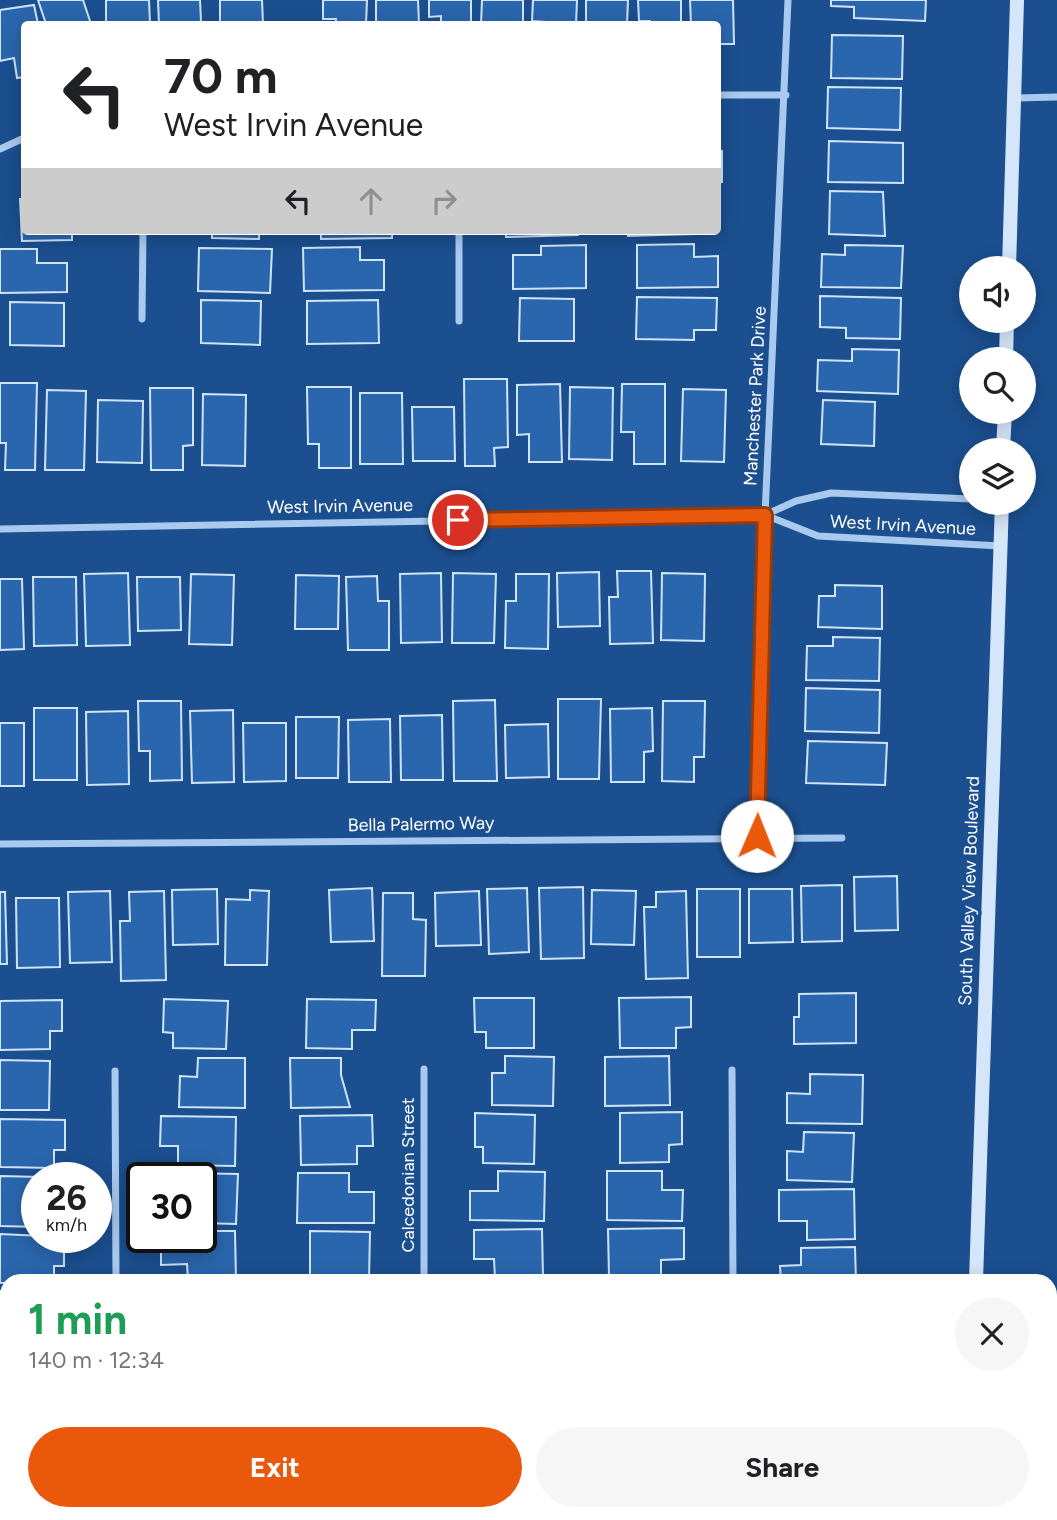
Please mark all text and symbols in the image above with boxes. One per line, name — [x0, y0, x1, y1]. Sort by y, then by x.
text: 70 m — [164, 46, 277, 105]
icon: left — [49, 49, 140, 140]
text: West Irvin Avenue — [164, 106, 423, 144]
icon: left — [279, 182, 317, 220]
icon: ahead — [352, 182, 390, 220]
icon: right — [425, 182, 463, 220]
map controls — [959, 256, 1036, 515]
button: sound — [959, 256, 1036, 333]
street label: Manchester Park Drive — [739, 305, 771, 486]
button: search — [959, 347, 1036, 424]
button: layers — [959, 438, 1036, 515]
pin — [428, 490, 488, 550]
street label: West Irvin Avenue — [267, 494, 413, 518]
icon: arrive — [439, 501, 477, 539]
street label: West Irvin Avenue — [830, 510, 977, 540]
street label: South Valley View Boulevard — [954, 776, 984, 1006]
position arrow — [720, 799, 794, 873]
street label: Bella Palermo Way — [347, 812, 495, 836]
street label: Calcedonian Street — [397, 1097, 419, 1252]
speed limit sign: 30 — [126, 1162, 217, 1253]
text: 26 — [46, 1177, 87, 1219]
text: km/h — [46, 1214, 87, 1236]
text: 1 min — [28, 1294, 127, 1345]
button: close — [955, 1297, 1029, 1371]
text: 140 m · 12:34 — [28, 1346, 164, 1374]
button: Exit — [28, 1427, 522, 1507]
button: Share — [536, 1427, 1029, 1507]

